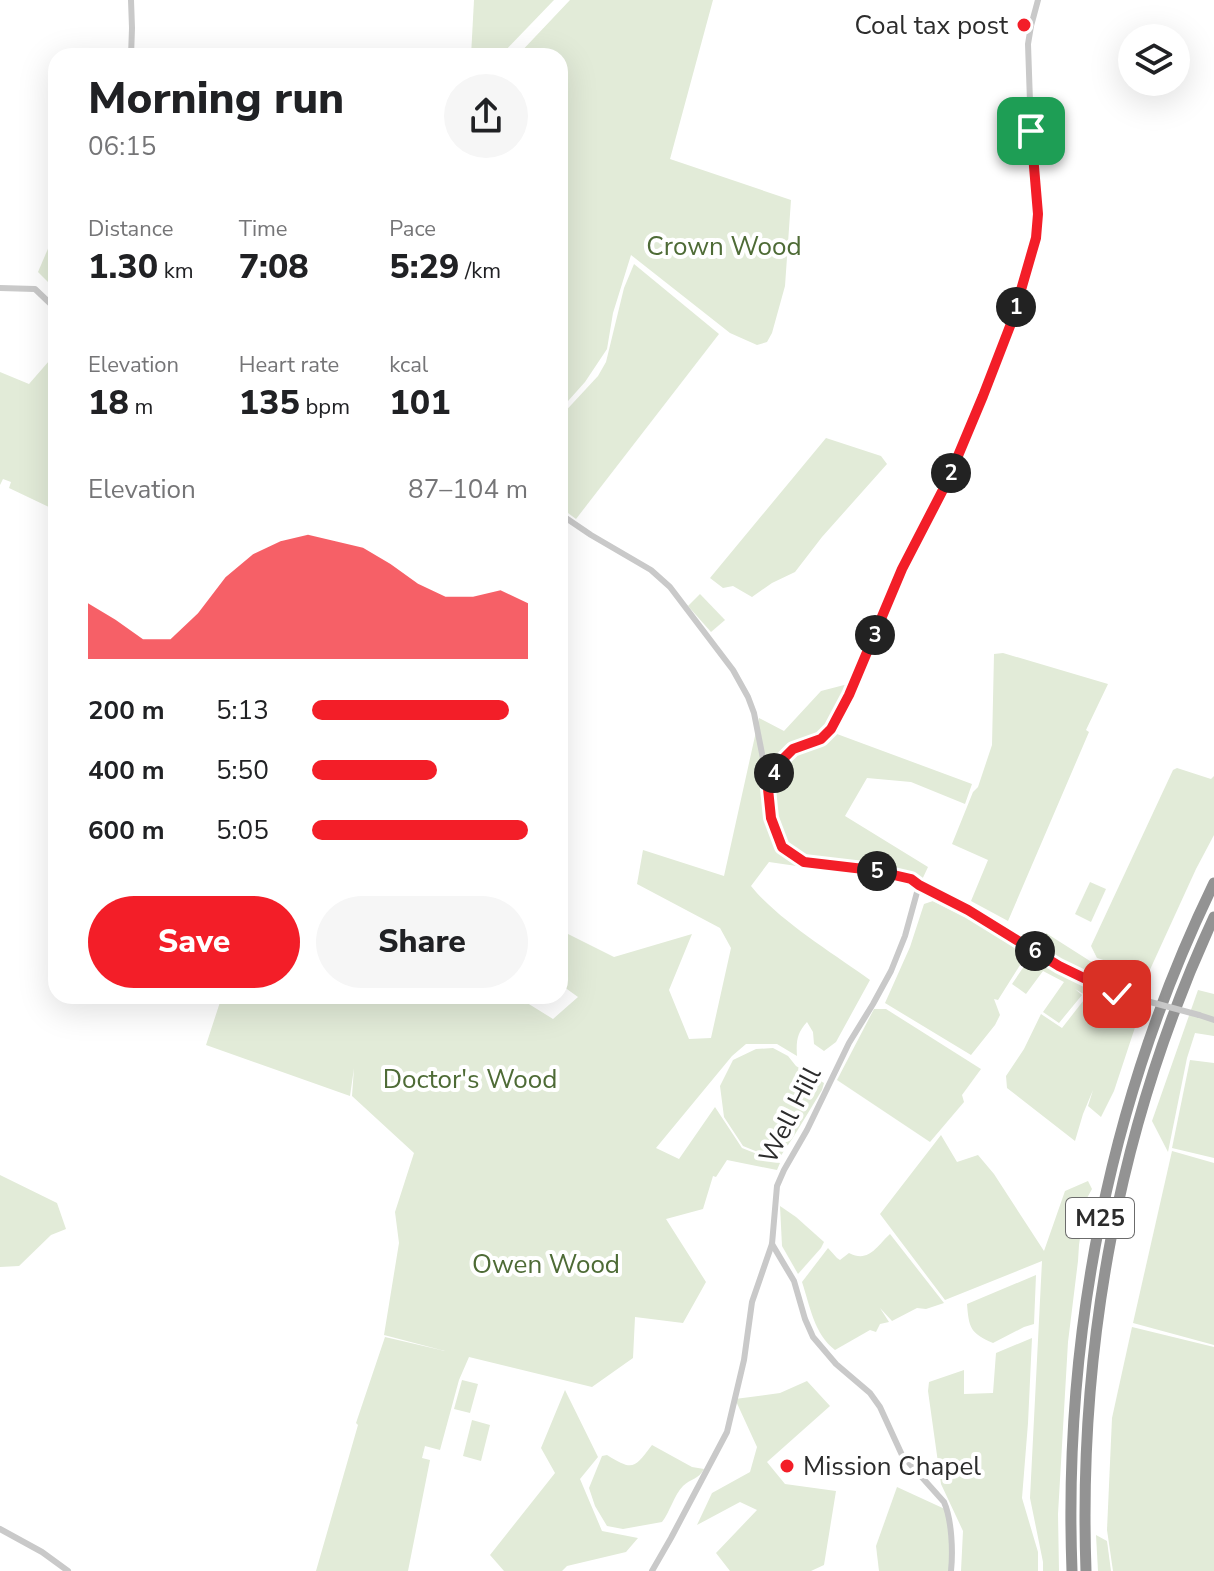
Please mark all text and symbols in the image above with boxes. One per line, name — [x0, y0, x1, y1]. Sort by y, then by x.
place label: Coal tax post — [854, 8, 1009, 43]
marker: Coal tax post — [1015, 16, 1033, 34]
map controls — [1118, 24, 1190, 96]
button: layers — [1118, 24, 1190, 96]
text: Morning run — [88, 69, 344, 129]
button: share — [444, 74, 528, 158]
pin — [997, 97, 1065, 165]
icon: arrive — [1009, 109, 1053, 153]
text: 06:15 — [88, 129, 156, 164]
text: Distance — [88, 214, 173, 244]
text: Time — [239, 214, 288, 244]
text: Pace — [389, 214, 436, 244]
park label: Crown Wood — [646, 229, 802, 264]
text: 1.30 — [88, 244, 158, 290]
text: 7:08 — [239, 244, 309, 290]
text: 5:29 — [389, 244, 459, 290]
text: km — [158, 256, 194, 286]
text: /km — [459, 256, 501, 286]
pin: 1 — [996, 287, 1036, 327]
text: 1 — [1009, 292, 1023, 322]
text: Elevation — [88, 350, 179, 380]
text: Heart rate — [239, 350, 339, 380]
text: kcal — [389, 350, 428, 380]
text: 18 — [88, 380, 129, 426]
text: 135 — [239, 380, 300, 426]
text: 101 — [389, 380, 451, 426]
text: m — [129, 392, 153, 422]
text: bpm — [300, 392, 350, 422]
pin: 2 — [931, 453, 971, 493]
text: 2 — [944, 458, 958, 488]
text: Elevation — [88, 472, 196, 507]
text: 87–104 m — [408, 472, 528, 507]
pin: 3 — [855, 615, 895, 655]
text: 3 — [868, 620, 882, 650]
text: 200 m — [88, 693, 165, 728]
text: 5:13 — [216, 693, 269, 728]
text: 400 m — [88, 753, 165, 788]
text: 5:50 — [216, 753, 269, 788]
pin: 4 — [754, 753, 794, 793]
text: 4 — [767, 758, 781, 788]
text: 600 m — [88, 813, 165, 848]
text: 5:05 — [216, 813, 269, 848]
pin: 5 — [857, 851, 897, 891]
text: 5 — [870, 856, 884, 886]
button: Save — [88, 896, 300, 988]
button: Share — [316, 896, 528, 988]
pin: 6 — [1015, 931, 1055, 971]
text: 6 — [1028, 936, 1042, 966]
pin — [1083, 960, 1151, 1028]
icon: check — [1095, 972, 1139, 1016]
street label: Well Hill — [751, 1060, 829, 1169]
park label: Doctor's Wood — [383, 1062, 557, 1097]
road number: M25 — [1066, 1198, 1134, 1238]
park label: Owen Wood — [472, 1247, 620, 1282]
place label: Mission Chapel — [803, 1449, 981, 1484]
marker: Mission Chapel — [778, 1457, 796, 1475]

